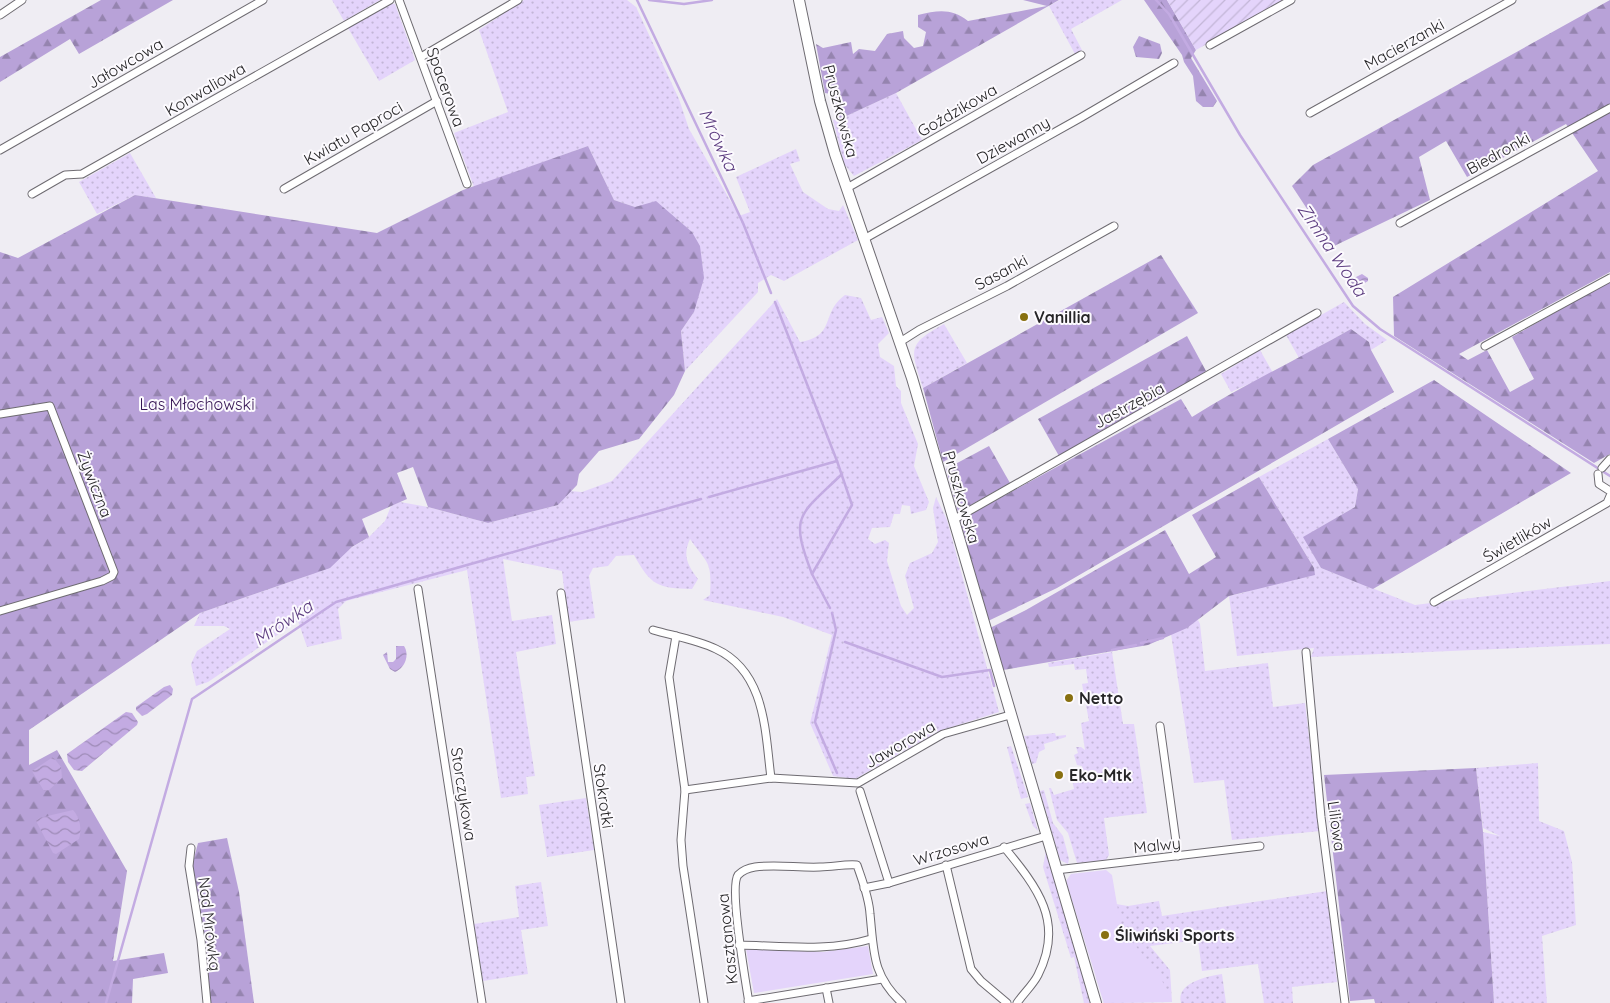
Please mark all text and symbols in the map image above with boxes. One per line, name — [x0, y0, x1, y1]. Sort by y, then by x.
street label: Macierzanki — [1360, 14, 1448, 74]
street label: Jałowcowa — [84, 33, 166, 93]
street label: Spacerowa — [422, 45, 470, 129]
street label: Konwaliowa — [161, 58, 249, 120]
street label: Pruszkowska — [819, 62, 863, 160]
street label: Goździkowa — [914, 79, 1000, 141]
street label: Kwiatu Paproci — [300, 97, 406, 169]
water label: Mrówka — [694, 105, 743, 176]
street label: Dziewanny — [973, 112, 1053, 168]
street label: Biedronki — [1463, 127, 1533, 179]
water label: Zimna Woda — [1293, 199, 1373, 302]
street label: Sasanki — [971, 250, 1031, 294]
place label: Vanillia — [1034, 307, 1090, 327]
marker: Vanillia — [1018, 311, 1030, 323]
street label: Jastrzębia — [1090, 378, 1168, 432]
park label: Las Młochowski — [139, 394, 255, 414]
street label: Żywiczna — [73, 448, 117, 520]
street label: Pruszkowska — [939, 448, 985, 546]
street label: Świetlików — [1479, 511, 1555, 567]
water label: Mrówka — [249, 594, 318, 651]
place label: Netto — [1079, 688, 1123, 708]
marker: Netto — [1063, 692, 1075, 704]
street label: Jaworowa — [861, 716, 939, 772]
street label: Storczykowa — [447, 746, 481, 842]
street label: Stokrotki — [590, 762, 618, 830]
place label: Eko-Mtk — [1069, 765, 1132, 785]
marker: Eko-Mtk — [1053, 769, 1065, 781]
street label: Liliowa — [1324, 800, 1350, 852]
street label: Wrzosowa — [911, 828, 991, 870]
street label: Malwy — [1132, 833, 1182, 857]
street label: Nad Mrówką — [194, 876, 226, 972]
street label: Kasztanowa — [712, 892, 742, 986]
place label: Śliwiński Sports — [1115, 925, 1235, 945]
marker: Śliwiński Sports — [1099, 929, 1111, 941]

